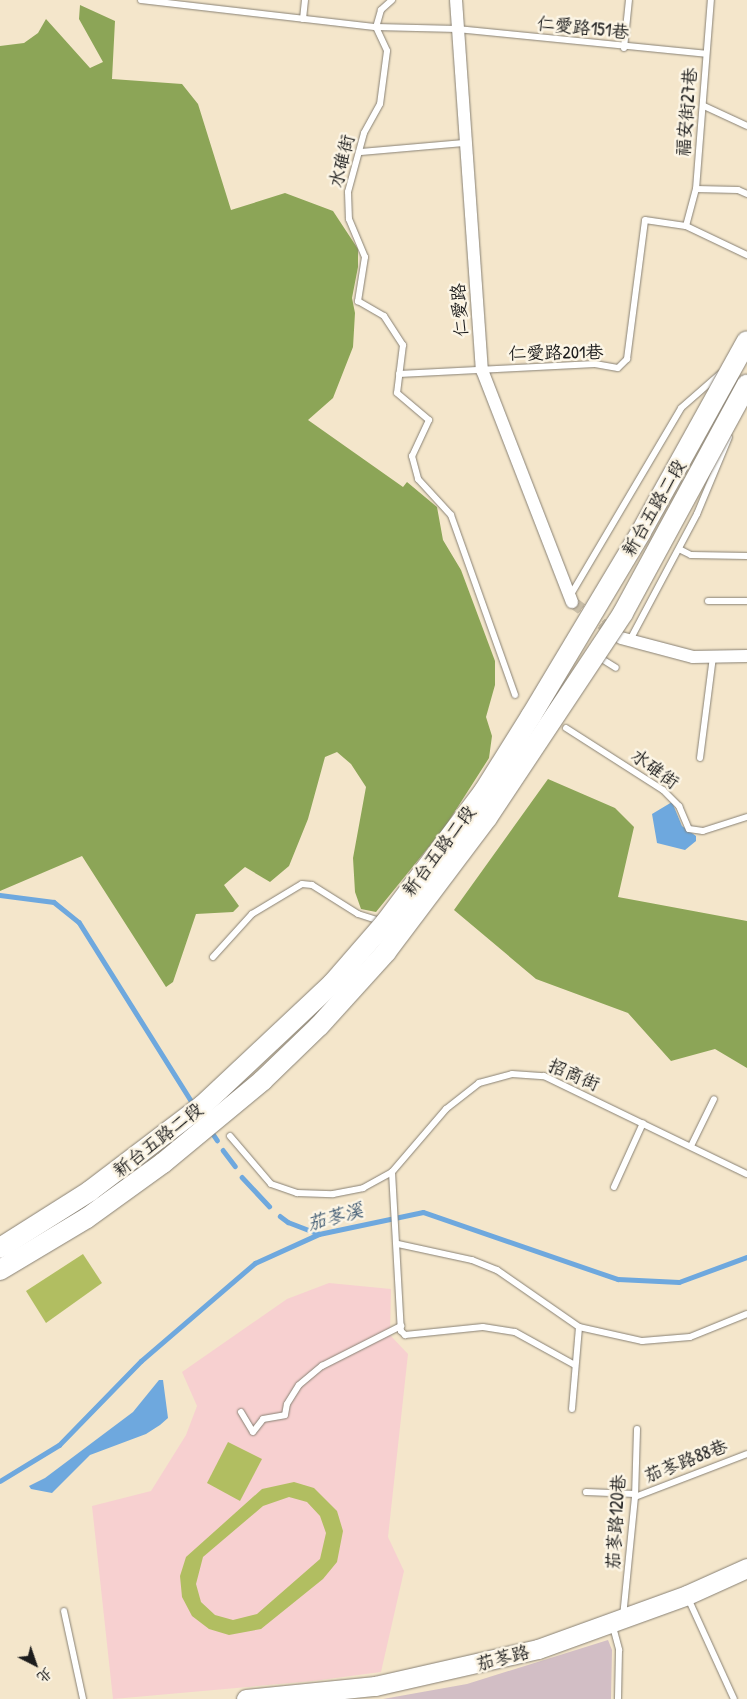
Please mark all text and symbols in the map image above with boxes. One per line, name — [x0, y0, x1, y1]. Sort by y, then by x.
street label: 仁愛路151巷 — [536, 12, 630, 44]
street label: 福安街27巷 — [672, 67, 702, 157]
street label: 水碓街 — [325, 132, 359, 190]
street label: 仁愛路 — [447, 282, 473, 338]
street label: 仁愛路201巷 — [508, 341, 604, 365]
street label: 新台五路二段 — [618, 456, 690, 560]
street label: 水碓街 — [627, 744, 683, 794]
street label: 新台五路二段 — [398, 801, 480, 901]
street label: 招商街 — [545, 1055, 603, 1095]
street label: 新台五路二段 — [109, 1098, 207, 1182]
water label: 茄苳溪 — [305, 1199, 365, 1235]
street label: 茄苳路88巷 — [641, 1435, 731, 1487]
street label: 茄苳路120巷 — [602, 1474, 630, 1570]
north arrow — [10, 1639, 60, 1689]
street label: 茄苳路 — [474, 1641, 532, 1675]
text: 北 — [34, 1664, 57, 1687]

